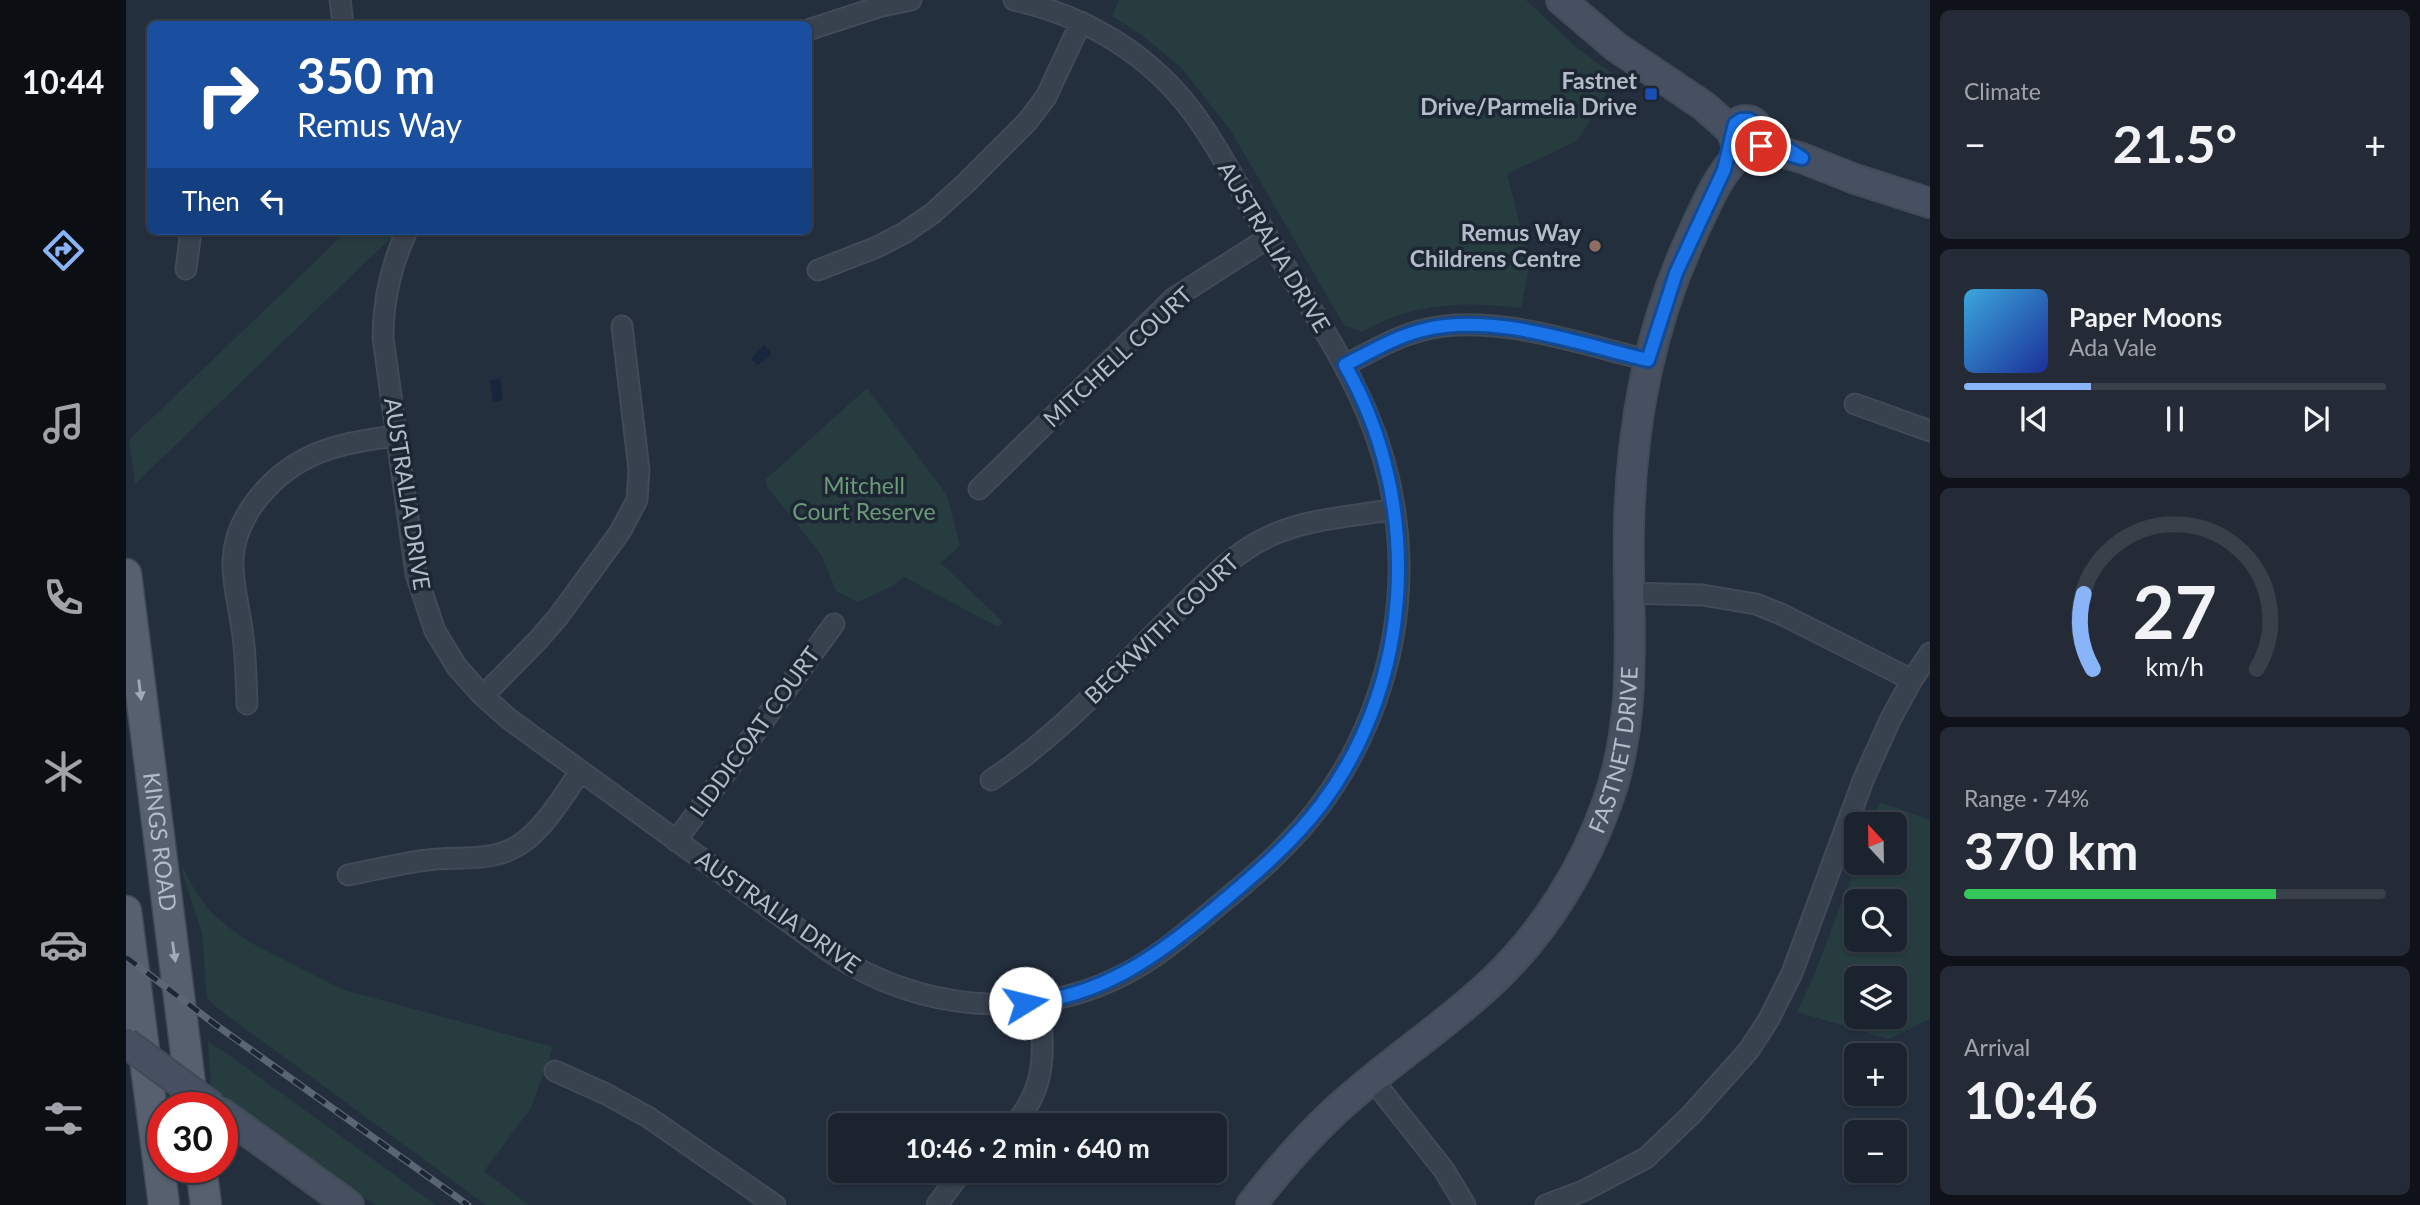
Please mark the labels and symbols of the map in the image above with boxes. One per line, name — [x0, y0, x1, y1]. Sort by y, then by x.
place label: Fastnet Drive/Parmelia Drive — [1420, 66, 1637, 120]
marker: Fastnet Drive/Parmelia Drive — [1643, 86, 1659, 102]
pin — [1731, 116, 1791, 176]
street label: AUSTRALIA DRIVE — [1213, 156, 1337, 337]
place label: Remus Way Childrens Centre — [1410, 218, 1582, 272]
marker: Remus Way Childrens Centre — [1587, 238, 1603, 254]
street label: MITCHELL COURT — [1037, 280, 1198, 432]
street label: AUSTRALIA DRIVE — [379, 396, 437, 592]
park label: Mitchell Court Reserve — [792, 471, 936, 525]
street label: BECKWITH COURT — [1078, 547, 1245, 709]
street label: LIDDICOAT COURT — [683, 641, 825, 822]
street label: FASTNET DRIVE — [1582, 666, 1643, 837]
one-way arrow — [135, 679, 146, 701]
street label: KINGS ROAD — [138, 771, 183, 913]
north arrow — [1844, 812, 1908, 875]
street label: AUSTRALIA DRIVE — [691, 844, 866, 978]
one-way arrow — [168, 942, 179, 964]
position arrow — [988, 966, 1062, 1040]
speed limit sign: 30 — [147, 1092, 238, 1183]

